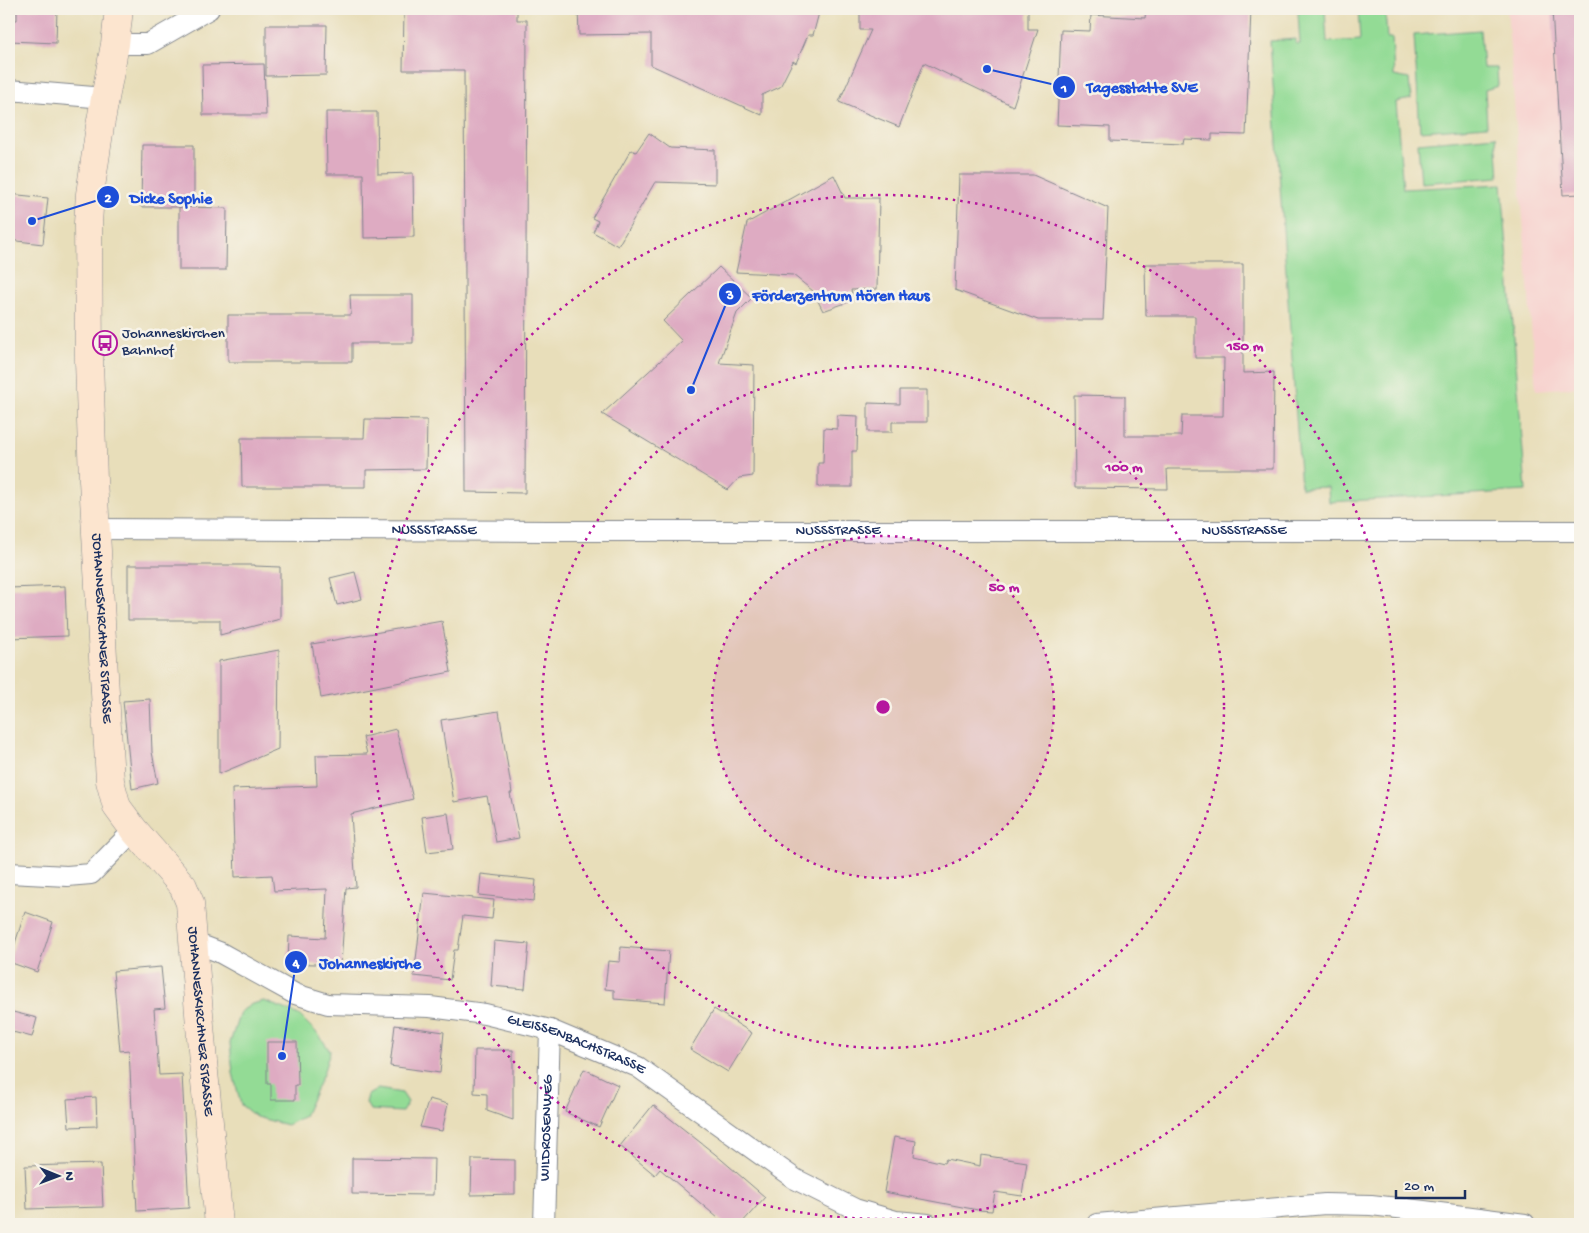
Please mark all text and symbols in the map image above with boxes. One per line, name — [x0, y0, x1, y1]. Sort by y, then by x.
callout: Tagesstatte SVE — [1052, 71, 1208, 102]
text: 1 — [1060, 80, 1067, 98]
text: Tagesstatte SVE — [1085, 80, 1199, 99]
callout: Dicke Sophie — [95, 182, 222, 213]
text: 2 — [104, 190, 112, 208]
text: Dicke Sophie — [128, 191, 213, 210]
callout: Förderzentrum Hören Haus — [718, 279, 940, 310]
text: 3 — [725, 287, 734, 305]
text: Förderzentrum Hören Haus — [751, 288, 931, 307]
place label: Johanneskirchen Bahnhof — [121, 325, 225, 360]
bus stop icon: Johanneskirchen Bahnhof — [92, 330, 118, 356]
text: 150 m — [1226, 338, 1264, 356]
text: 100 m — [1104, 459, 1143, 477]
street label: NUSSSTRASSE — [391, 521, 477, 540]
street label: NUSSSTRASSE — [795, 522, 881, 540]
street label: NUSSSTRASSE — [1201, 522, 1287, 540]
street label: JOHANNESKIRCHNER STRASSE — [87, 533, 116, 724]
text: 50 m — [989, 579, 1020, 597]
centre of rings — [874, 698, 892, 716]
street label: JOHANNESKIRCHNER STRASSE — [183, 926, 217, 1118]
callout: Johanneskirche — [284, 946, 431, 977]
text: 4 — [291, 955, 300, 973]
text: Johanneskirche — [318, 956, 422, 975]
street label: GLEISSENBACHSTRASSE — [505, 1011, 650, 1079]
street label: WILDROSENWEG — [536, 1074, 558, 1181]
north arrow — [32, 1150, 82, 1200]
scale bar — [1396, 1168, 1465, 1200]
text: N — [60, 1171, 77, 1181]
text: 20 m — [1404, 1178, 1434, 1196]

